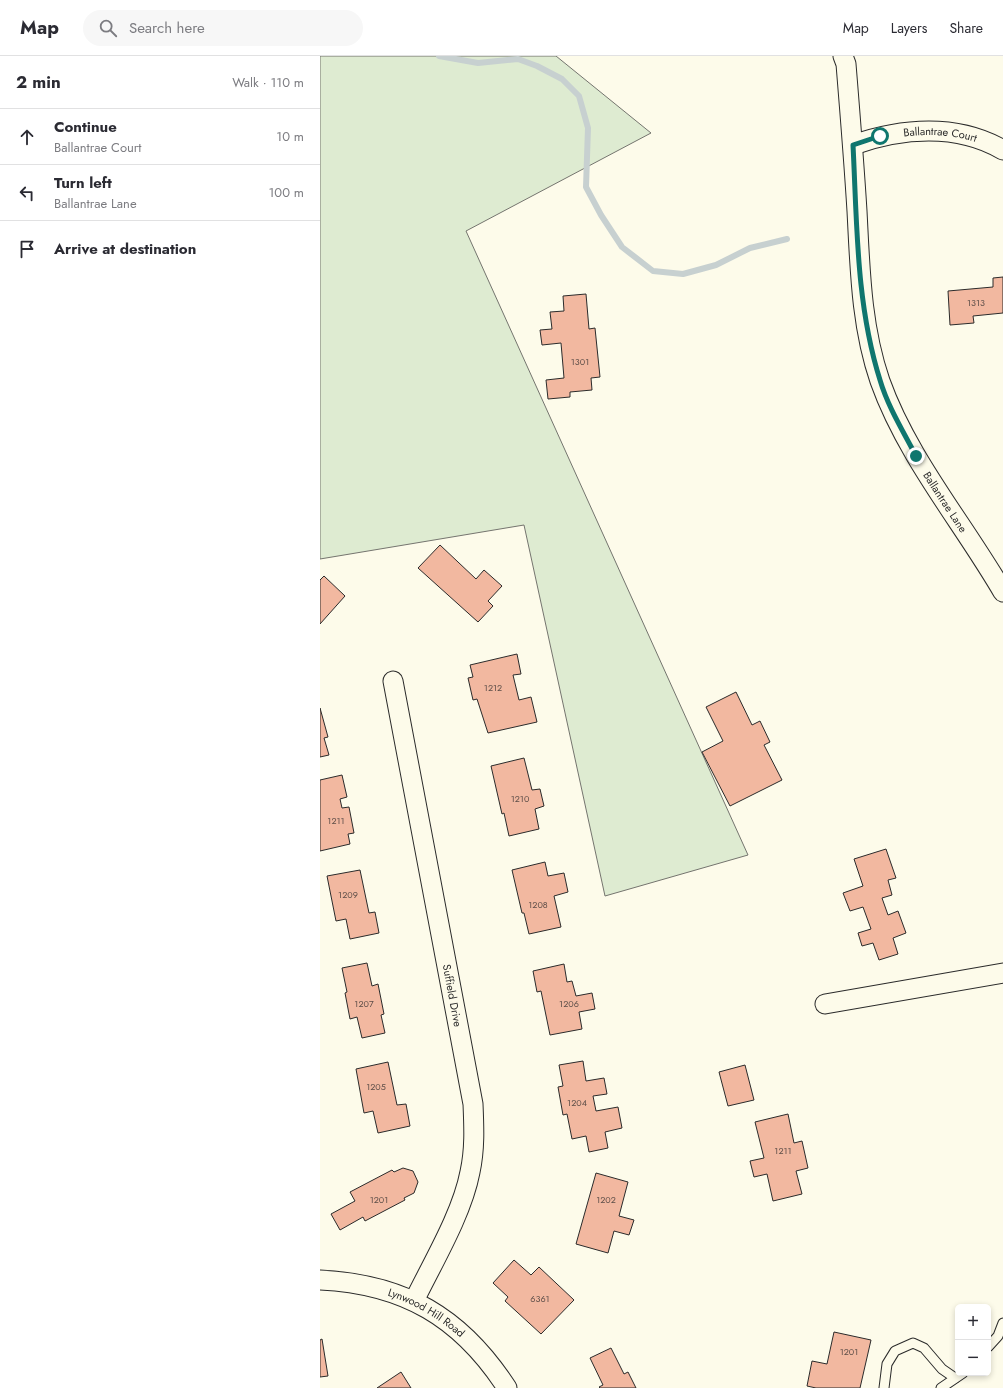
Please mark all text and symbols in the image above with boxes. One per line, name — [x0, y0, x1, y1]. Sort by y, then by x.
search box — [83, 10, 363, 46]
text: Map — [20, 14, 59, 41]
icon: search — [97, 17, 119, 39]
text: Search here — [129, 17, 205, 39]
text: Map — [843, 18, 869, 38]
text: Layers — [891, 18, 927, 38]
text: Share — [949, 18, 983, 38]
text: 2 min — [16, 70, 61, 94]
text: Walk · 110 m — [232, 73, 304, 92]
text: Continue — [54, 116, 117, 138]
street label: Ballantrae Court — [902, 123, 979, 146]
icon: ahead — [16, 126, 38, 148]
text: 10 m — [276, 127, 304, 146]
route start — [871, 127, 889, 145]
text: Ballantrae Court — [54, 138, 141, 157]
text: Turn left — [54, 172, 112, 194]
icon: left — [16, 182, 38, 204]
text: 100 m — [269, 183, 304, 202]
text: Ballantrae Lane — [54, 194, 137, 213]
icon: arrive — [16, 238, 38, 260]
text: Arrive at destination — [54, 238, 196, 260]
house number: 1313 — [967, 296, 985, 309]
house number: 1301 — [571, 355, 589, 368]
route end — [907, 447, 925, 465]
street label: Ballantrae Lane — [919, 468, 971, 536]
house number: 1212 — [484, 681, 502, 694]
house number: 1210 — [511, 792, 530, 805]
house number: 1211 — [327, 814, 345, 827]
house number: 1209 — [338, 888, 358, 901]
house number: 1208 — [528, 898, 548, 911]
street label: Suffield Drive — [439, 963, 466, 1028]
house number: 1207 — [354, 997, 374, 1010]
house number: 1206 — [559, 997, 579, 1010]
house number: 1205 — [366, 1080, 386, 1093]
house number: 1204 — [567, 1096, 587, 1109]
house number: 1211 — [774, 1144, 792, 1157]
house number: 1201 — [370, 1193, 388, 1206]
house number: 1202 — [596, 1193, 616, 1206]
street label: Lynwood Hill Road — [386, 1284, 468, 1341]
house number: 6361 — [530, 1292, 550, 1305]
map controls — [955, 1304, 991, 1376]
button: + — [955, 1304, 991, 1340]
button: − — [955, 1340, 991, 1376]
house number: 1201 — [840, 1345, 858, 1358]

